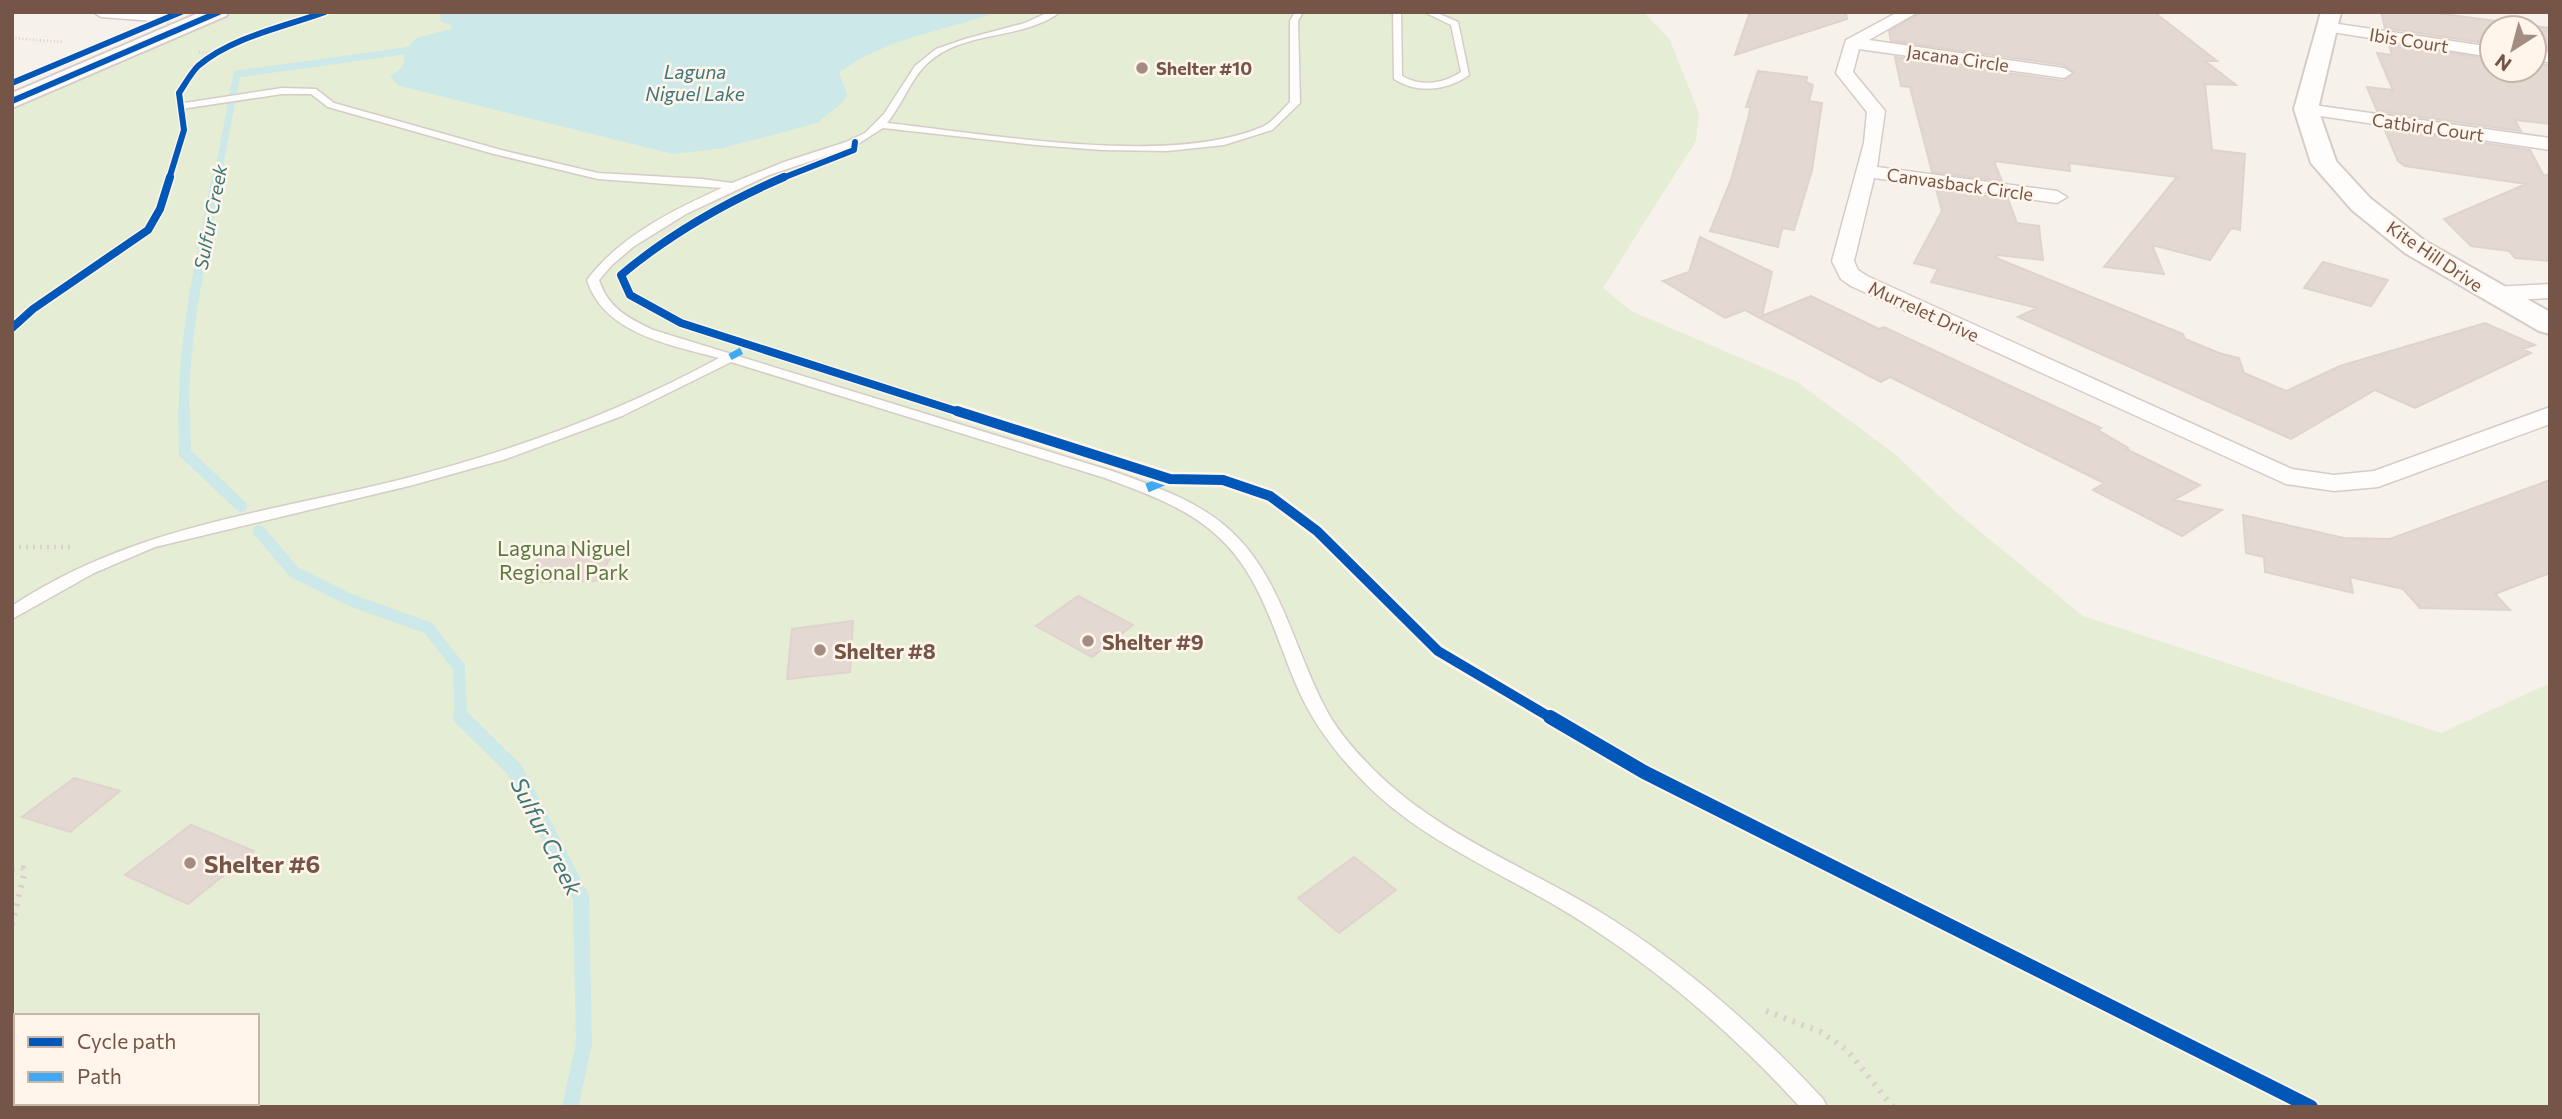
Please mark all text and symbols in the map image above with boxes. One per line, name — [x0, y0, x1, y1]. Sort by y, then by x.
north arrow — [2478, 14, 2548, 84]
street label: Ibis Court — [2368, 23, 2450, 57]
street label: Jacana Circle — [1905, 40, 2011, 76]
text: N — [2490, 50, 2515, 77]
place label: Shelter #10 — [1156, 57, 1252, 79]
water label: Laguna Niguel Lake — [645, 60, 745, 105]
marker: Shelter #10 — [1134, 60, 1150, 76]
street label: Catbird Court — [2371, 108, 2485, 146]
water label: Sulfur Creek — [189, 162, 232, 271]
street label: Canvasback Circle — [1885, 163, 2035, 205]
street label: Kite Hill Drive — [2383, 216, 2487, 296]
street label: Murrelet Drive — [1865, 276, 1983, 346]
park label: Laguna Niguel Regional Park — [497, 535, 631, 584]
place label: Shelter #9 — [1102, 629, 1204, 654]
marker: Shelter #9 — [1080, 633, 1096, 649]
place label: Shelter #8 — [834, 638, 936, 663]
marker: Shelter #8 — [812, 642, 828, 658]
water label: Sulfur Creek — [505, 772, 589, 900]
place label: Shelter #6 — [204, 849, 320, 878]
marker: Shelter #6 — [182, 855, 198, 871]
legend — [14, 1014, 259, 1105]
text: Cycle path — [77, 1028, 176, 1053]
text: Path — [77, 1063, 122, 1088]

